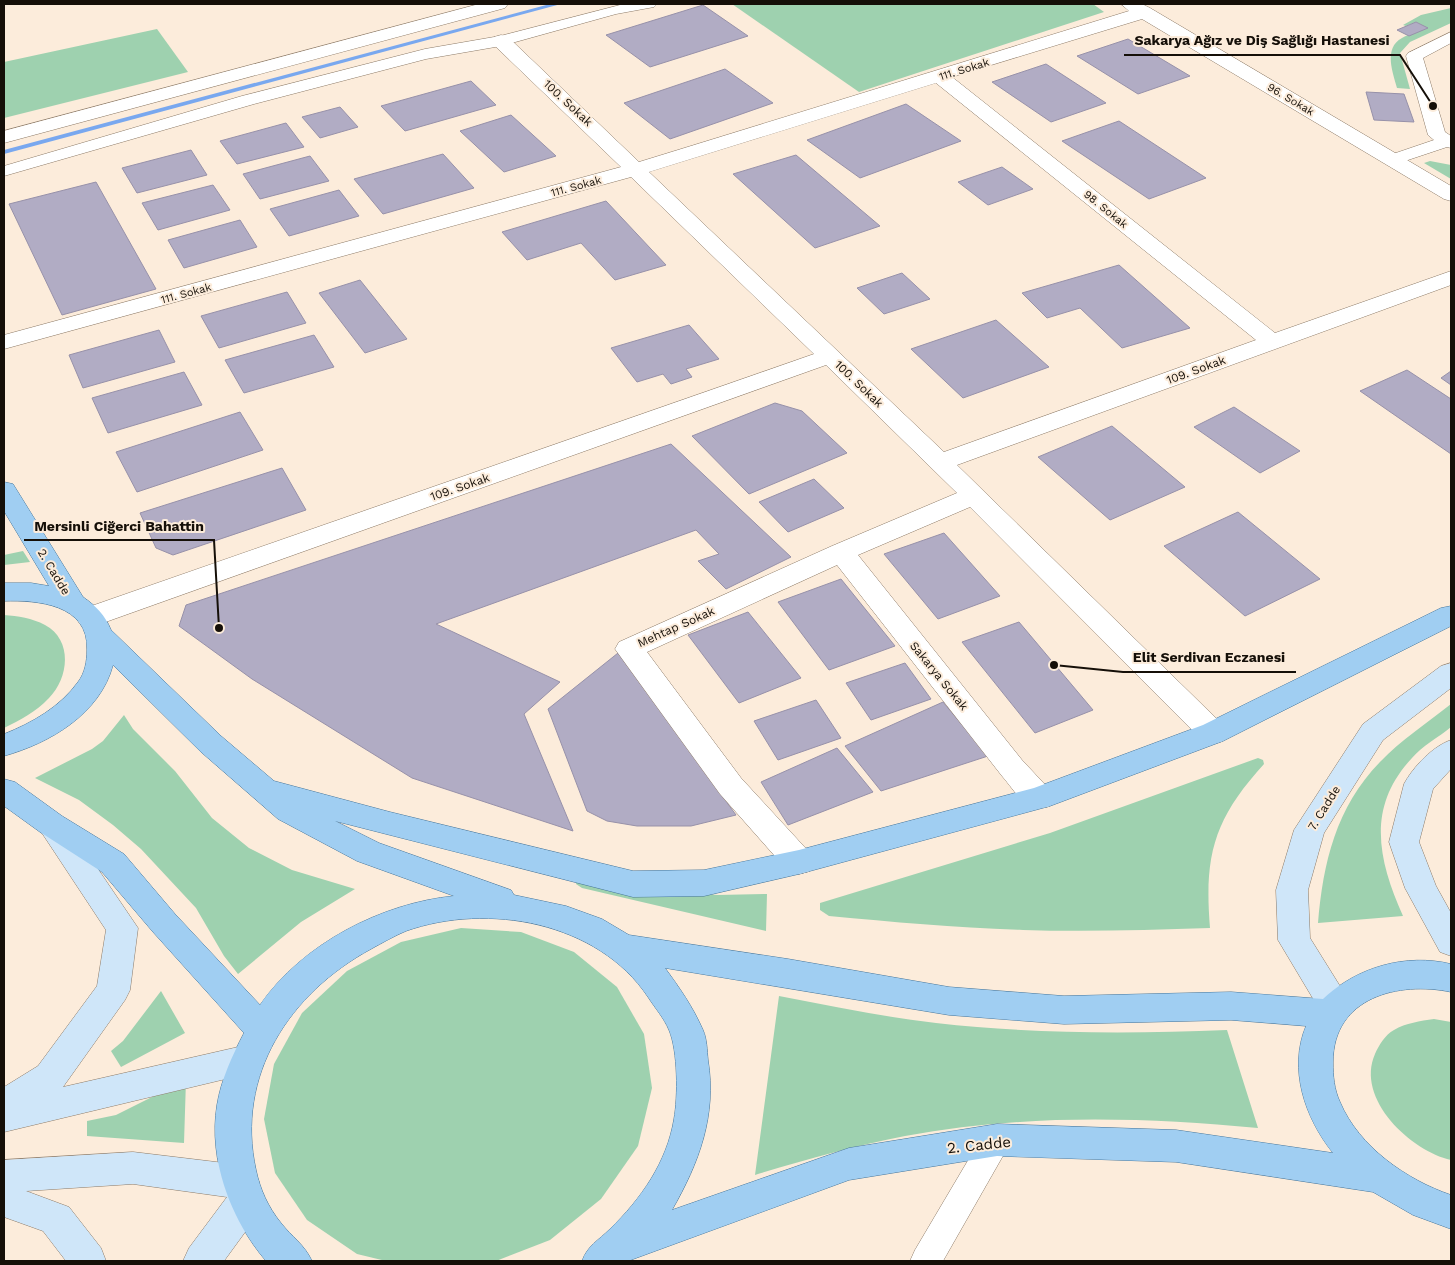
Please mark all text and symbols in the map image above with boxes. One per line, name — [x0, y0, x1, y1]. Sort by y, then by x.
callout: Sakarya Ağız ve Diş Sağlığı Hastanesi — [1124, 26, 1400, 55]
text: Sakarya Ağız ve Diş Sağlığı Hastanesi — [1134, 32, 1390, 48]
street label: 111. Sokak — [937, 56, 991, 83]
street label: 100. Sokak — [541, 77, 596, 129]
street label: 96. Sokak — [1265, 80, 1317, 118]
street label: 111. Sokak — [549, 174, 603, 199]
street label: 98. Sokak — [1081, 188, 1130, 231]
street label: 111. Sokak — [159, 281, 213, 306]
street label: 109. Sokak — [1165, 353, 1228, 387]
street label: 100. Sokak — [832, 358, 886, 411]
street label: 109. Sokak — [428, 470, 492, 504]
callout: Mersinli Ciğerci Bahattin — [24, 511, 214, 540]
text: Mersinli Ciğerci Bahattin — [34, 518, 204, 534]
street label: 2. Cadde — [35, 546, 73, 598]
street label: Mehtap Sokak — [635, 604, 717, 650]
street label: Sakarya Sokak — [907, 639, 971, 713]
callout: Elit Serdivan Eczanesi — [1123, 643, 1296, 672]
text: Elit Serdivan Eczanesi — [1133, 649, 1285, 665]
street label: 7. Cadde — [1305, 783, 1343, 833]
street label: 2. Cadde — [946, 1133, 1012, 1157]

